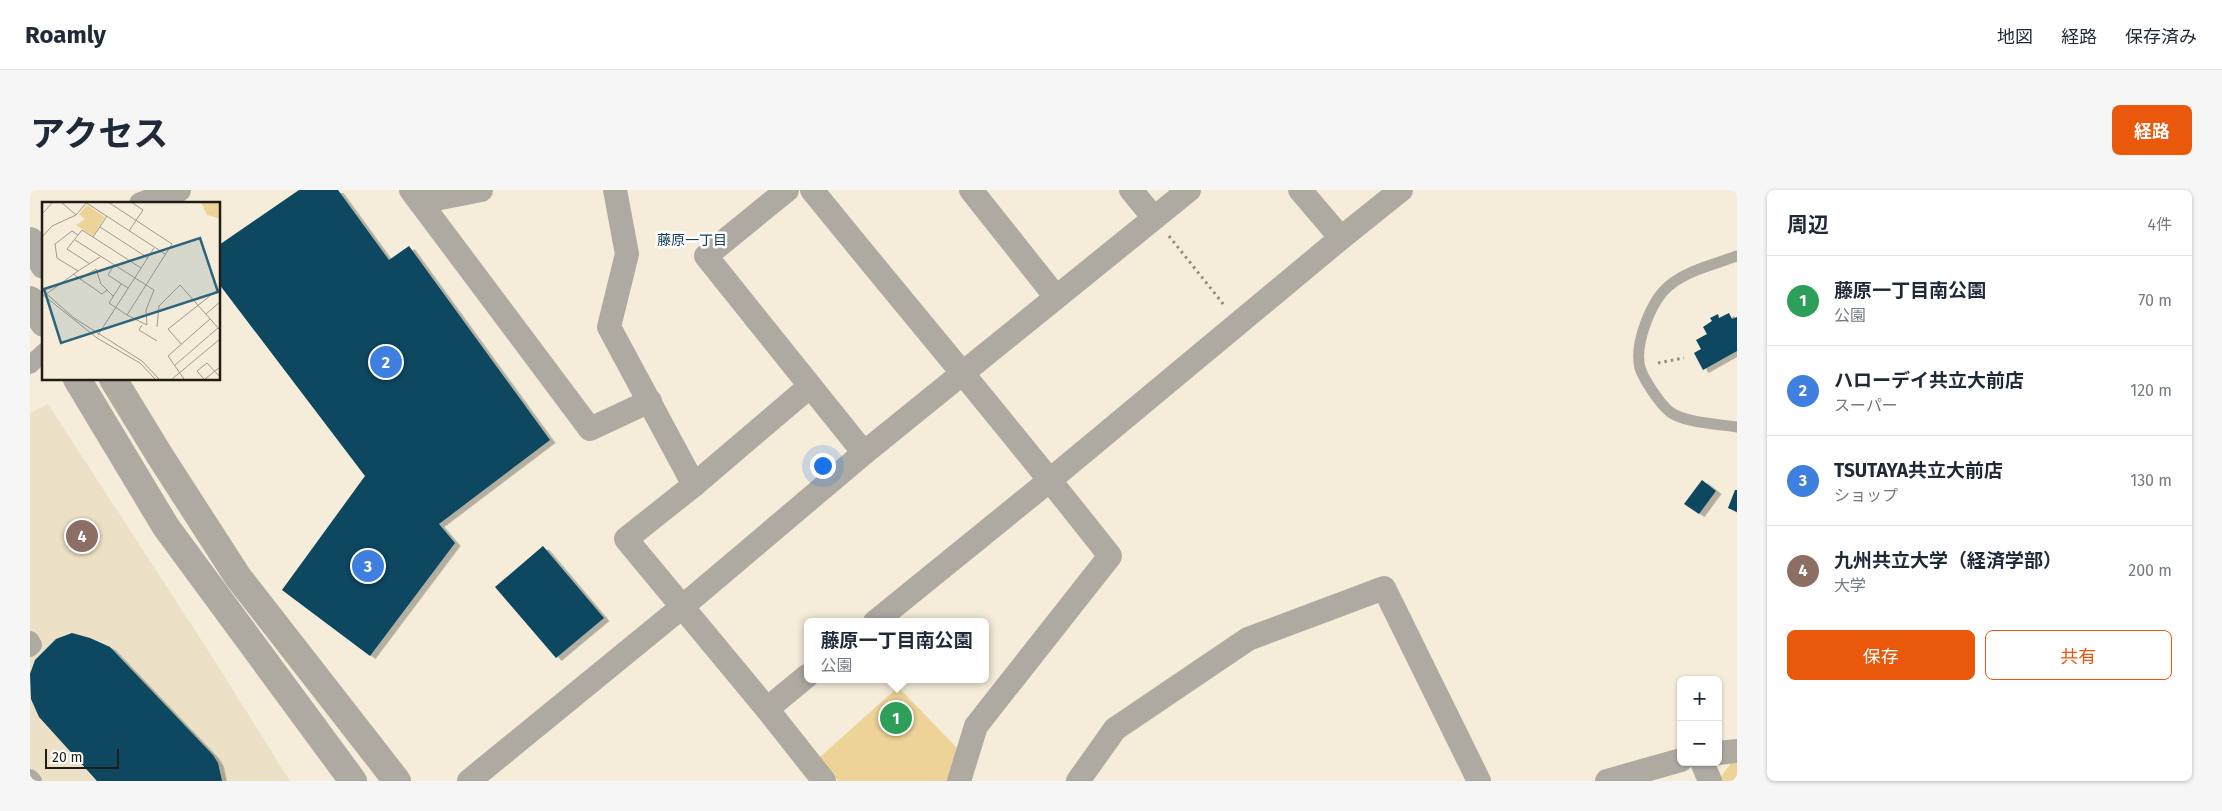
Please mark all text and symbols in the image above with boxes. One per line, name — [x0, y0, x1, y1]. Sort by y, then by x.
text: Roamly — [25, 21, 106, 49]
text: 地図 — [1997, 26, 2033, 48]
text: 経路 — [2061, 26, 2097, 48]
text: 保存済み — [2125, 26, 2197, 48]
button: 経路 — [2112, 105, 2192, 155]
text: アクセス — [30, 113, 168, 155]
inset map — [42, 202, 220, 380]
text: 周辺 — [1787, 212, 1829, 238]
text: 4件 — [2147, 215, 2172, 234]
district label: 藤原一丁目 — [657, 232, 727, 249]
text: 藤原一丁目南公園 — [1834, 279, 1986, 302]
text: 1 — [1799, 291, 1807, 310]
text: 70 m — [2138, 291, 2172, 310]
text: 公園 — [1834, 306, 1866, 325]
pin: 2 — [370, 343, 402, 381]
text: ハローデイ共立大前店 — [1834, 369, 2024, 392]
text: 2 — [1799, 381, 1807, 400]
text: 120 m — [2130, 381, 2172, 400]
text: スーパー — [1834, 396, 1898, 415]
your location — [810, 453, 836, 479]
text: TSUTAYA共立大前店 — [1834, 459, 2003, 482]
text: 3 — [1799, 471, 1807, 490]
text: 130 m — [2130, 471, 2172, 490]
text: ショップ — [1834, 486, 1898, 505]
pin: 4 — [66, 517, 98, 555]
pin: 3 — [352, 547, 384, 585]
text: 九州共立大学（経済学部） — [1834, 549, 2062, 572]
text: 4 — [1798, 561, 1808, 580]
text: 200 m — [2128, 561, 2172, 580]
text: 大学 — [1834, 576, 1866, 595]
popup — [804, 618, 989, 683]
text: 藤原一丁目南公園 — [820, 629, 973, 652]
button: 保存 — [1787, 630, 1975, 680]
button: 共有 — [1985, 630, 2172, 680]
text: 公園 — [820, 656, 853, 675]
map controls — [1677, 676, 1722, 766]
button: + — [1677, 676, 1722, 721]
pin: 1 — [880, 699, 912, 737]
button: − — [1677, 721, 1722, 766]
scale bar — [45, 746, 119, 769]
text: 20 m — [52, 749, 82, 766]

